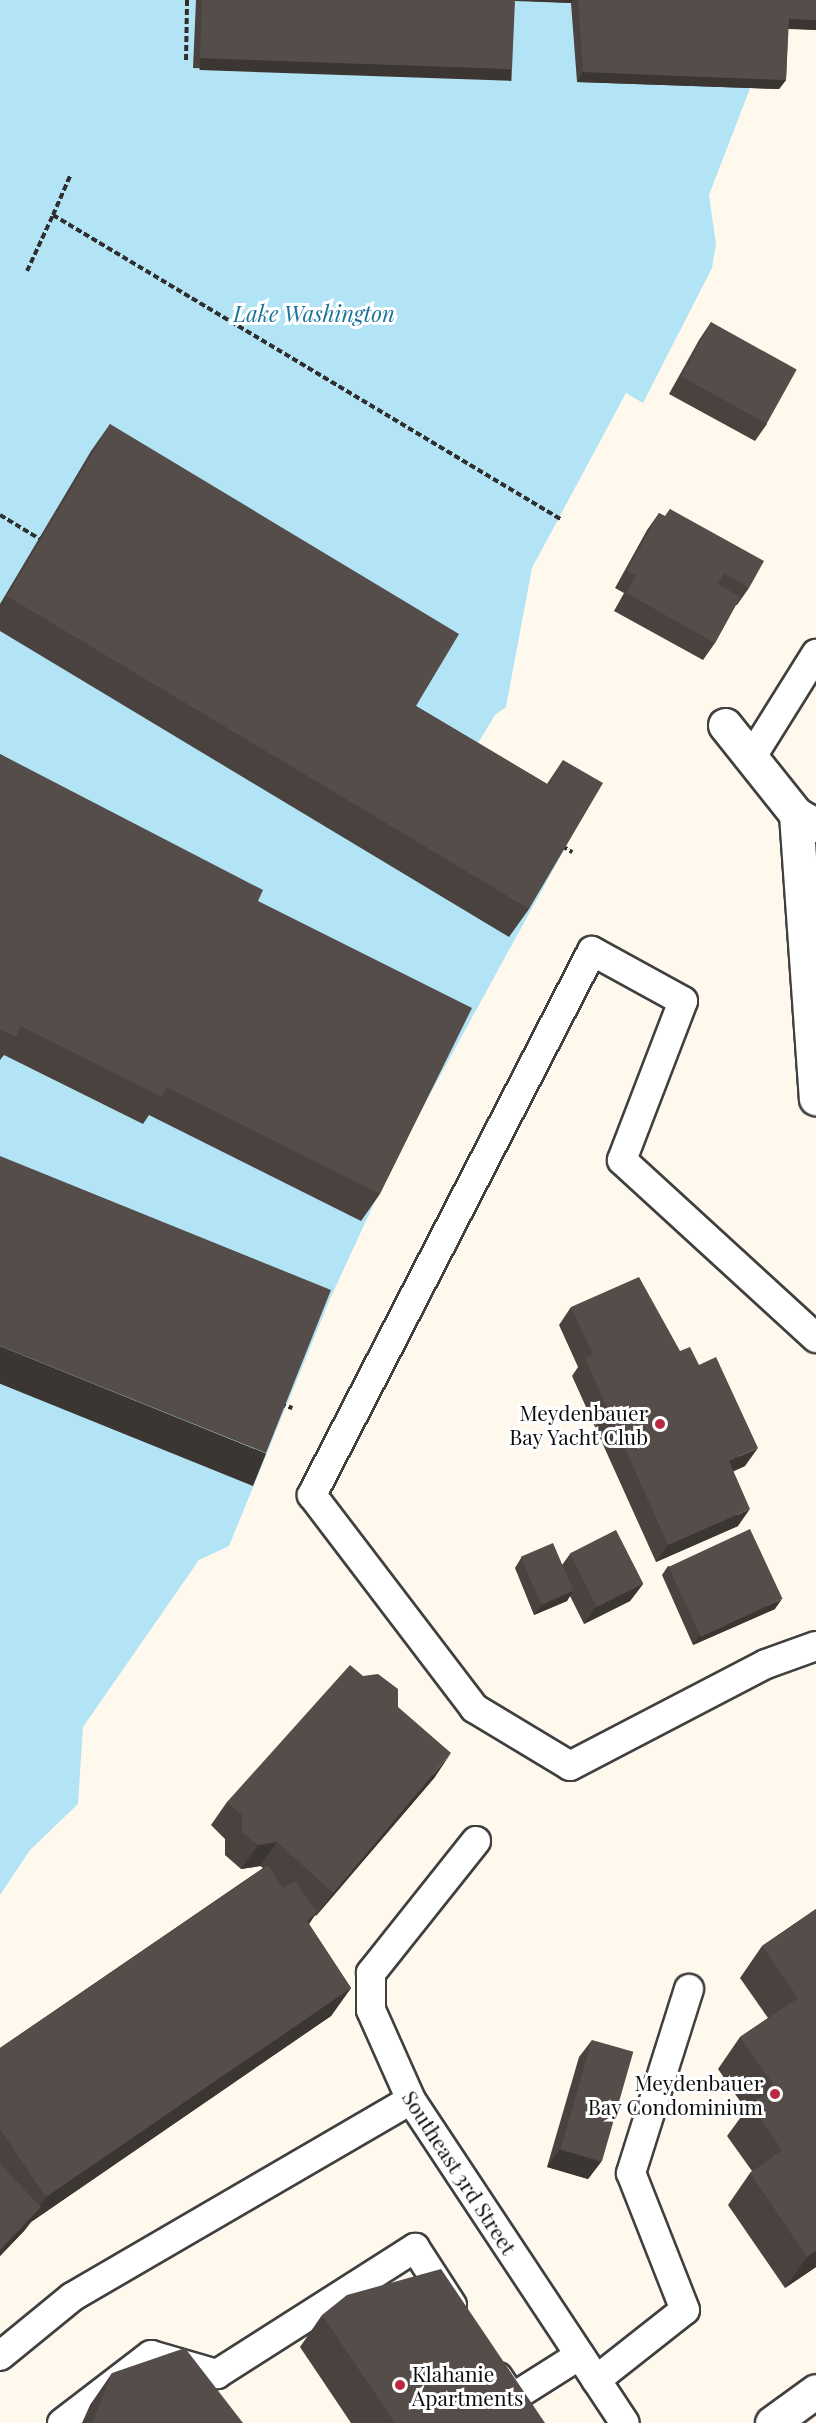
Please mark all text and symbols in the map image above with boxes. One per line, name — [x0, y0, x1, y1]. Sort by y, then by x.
water label: Lake Washington — [233, 301, 395, 327]
place label: Meydenbauer Bay Yacht Club — [508, 1399, 648, 1449]
marker: Meydenbauer Bay Yacht Club — [653, 1417, 667, 1431]
place label: Meydenbauer Bay Condominium — [587, 2069, 763, 2119]
street label: Southeast 3rd Street — [398, 2085, 522, 2259]
marker: Meydenbauer Bay Condominium — [768, 2087, 782, 2101]
place label: Klahanie Apartments — [412, 2360, 523, 2410]
marker: Klahanie Apartments — [393, 2378, 407, 2392]

